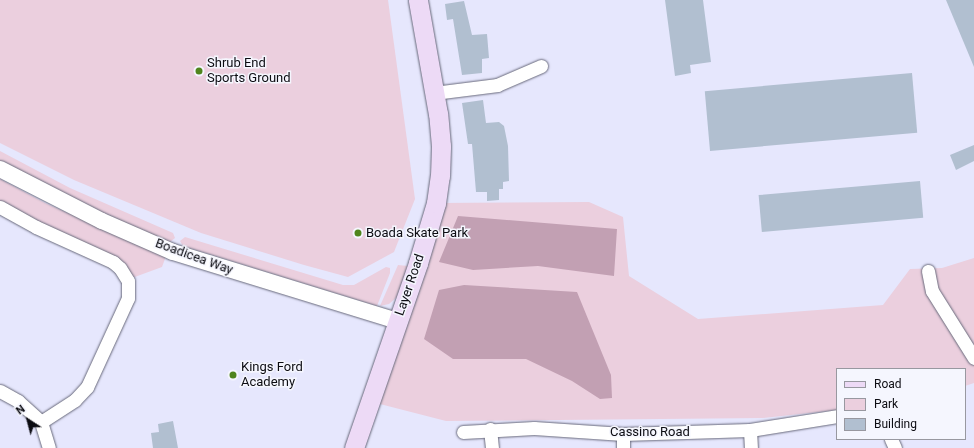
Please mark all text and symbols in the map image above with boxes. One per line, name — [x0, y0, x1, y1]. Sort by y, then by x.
place label: Shrub End Sports Ground — [207, 56, 291, 87]
marker: Shrub End Sports Ground — [194, 66, 204, 76]
place label: Boada Skate Park — [366, 225, 468, 241]
marker: Boada Skate Park — [353, 228, 363, 238]
street label: Boadicea Way — [153, 236, 235, 278]
street label: Layer Road — [392, 252, 428, 318]
place label: Kings Ford Academy — [241, 360, 303, 391]
legend — [836, 368, 966, 440]
marker: Kings Ford Academy — [228, 370, 238, 380]
text: Road — [874, 377, 902, 391]
text: Park — [874, 397, 898, 411]
north arrow — [8, 400, 48, 440]
text: N — [14, 402, 28, 417]
text: Building — [874, 417, 917, 431]
street label: Cassino Road — [610, 424, 690, 440]

